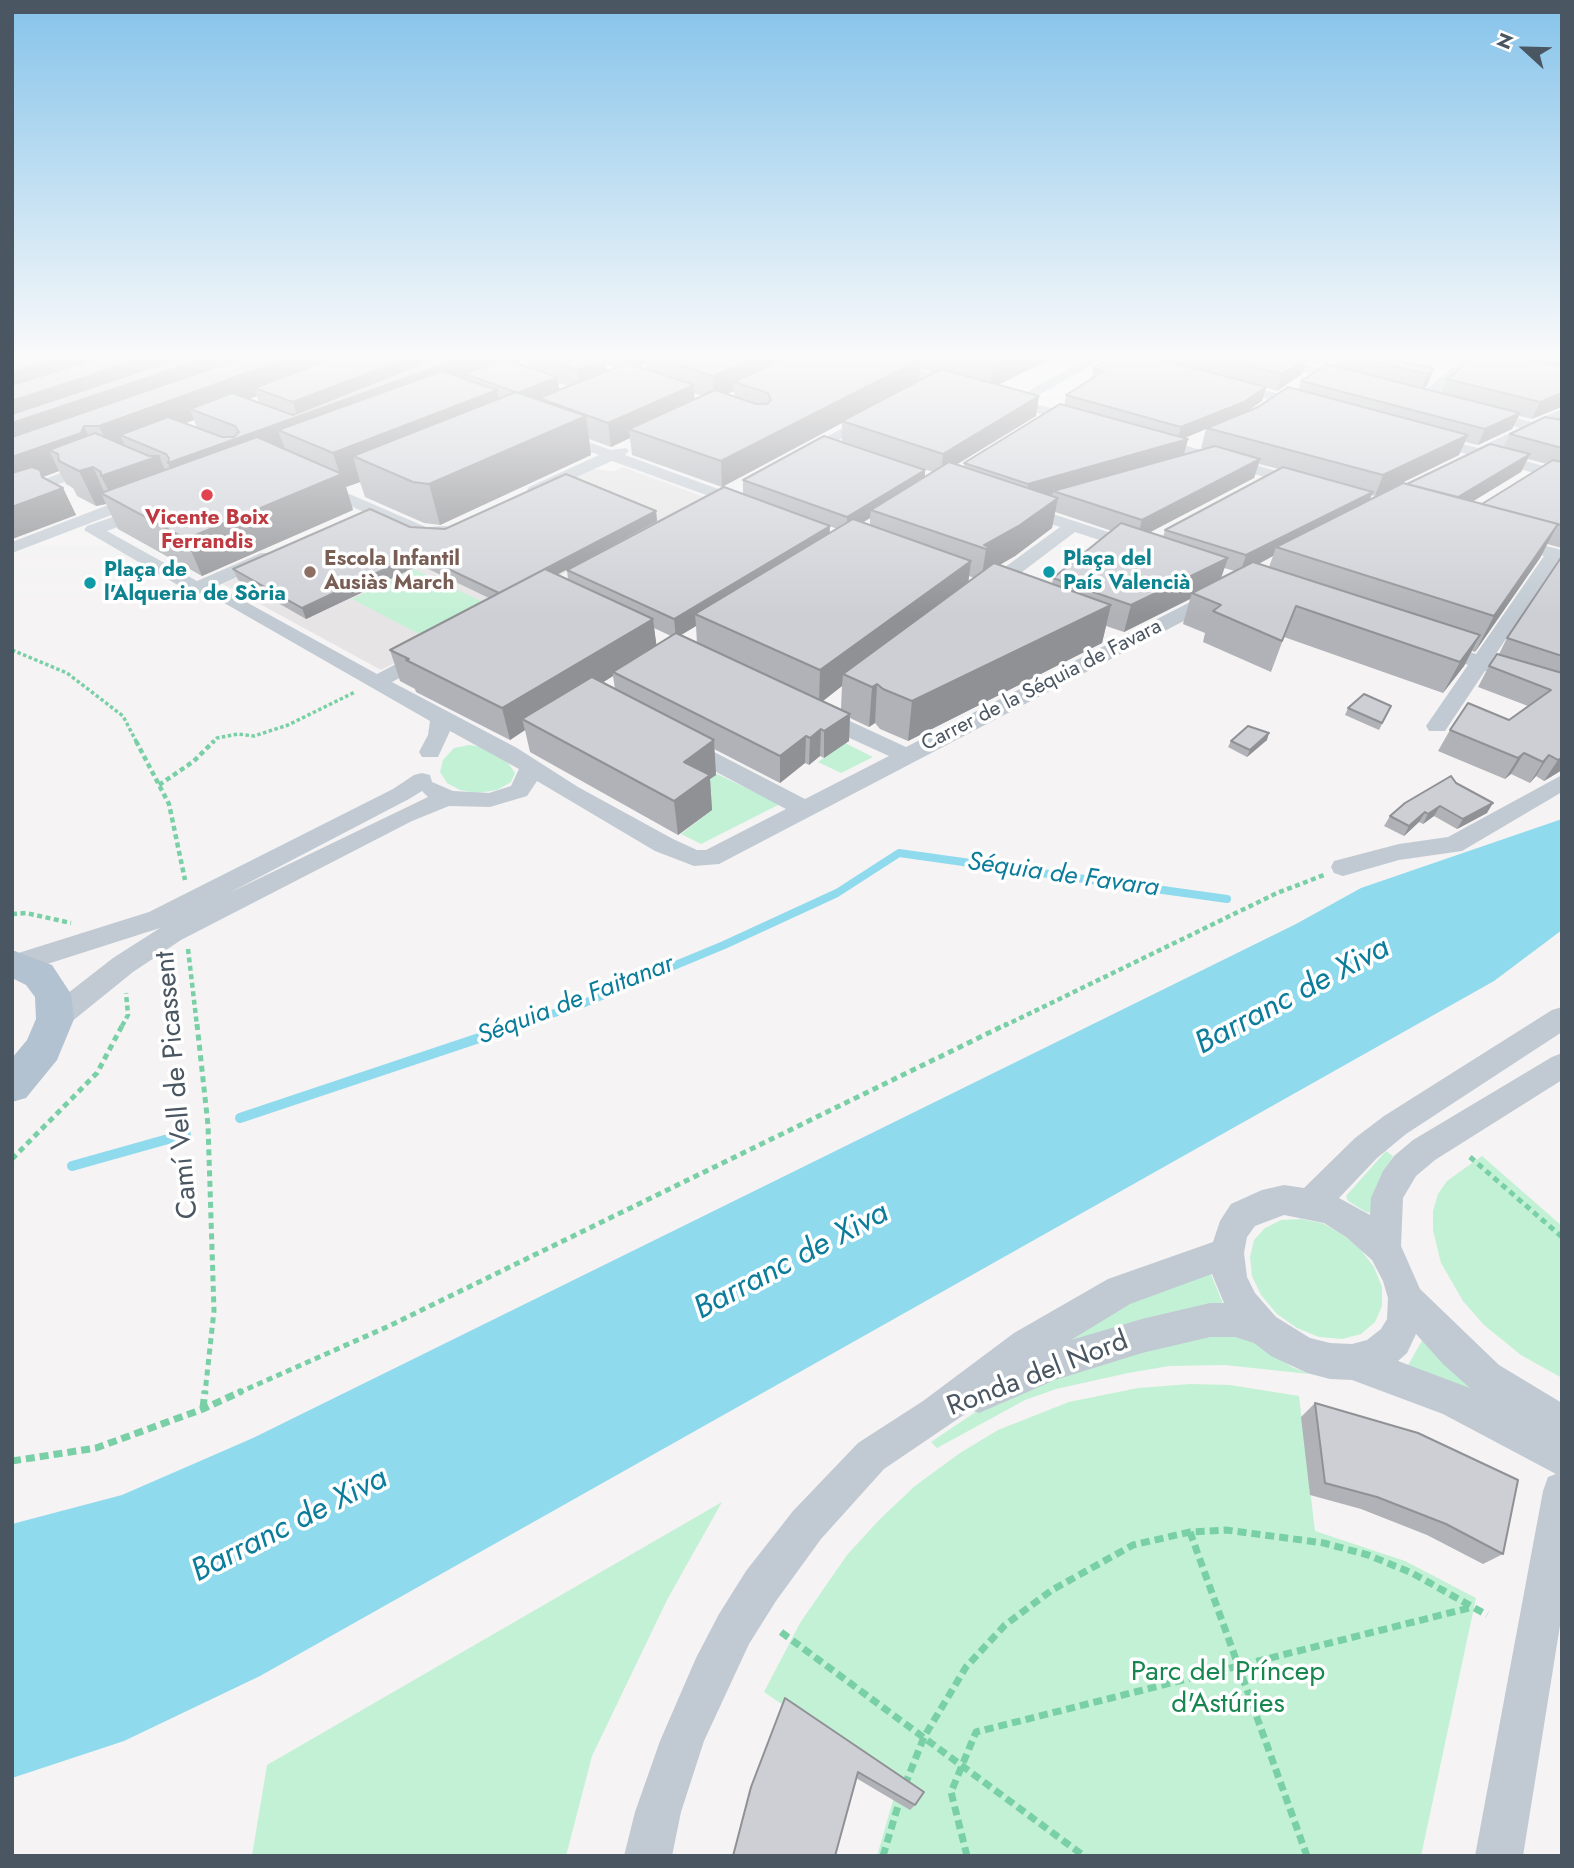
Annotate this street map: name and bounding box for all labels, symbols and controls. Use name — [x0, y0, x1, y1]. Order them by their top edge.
north arrow — [1490, 14, 1560, 84]
text: N — [1490, 29, 1520, 53]
marker: Vicente Boix Ferrandis — [199, 487, 215, 503]
place label: Vicente Boix Ferrandis — [145, 506, 269, 556]
place label: Escola Infantil Ausiàs March — [324, 547, 460, 597]
place label: Plaça del País Valencià — [1063, 547, 1190, 597]
place label: Plaça de l'Alqueria de Sòria — [104, 558, 286, 608]
marker: Escola Infantil Ausiàs March — [302, 564, 318, 580]
marker: Plaça del País Valencià — [1041, 564, 1057, 580]
marker: Plaça de l'Alqueria de Sòria — [82, 575, 98, 591]
street label: Carrer de la Séquia de Favara — [918, 614, 1166, 758]
water label: Séquia de Favara — [965, 847, 1161, 905]
water label: Barranc de Xiva — [1189, 930, 1397, 1064]
water label: Séquia de Faitanar — [473, 949, 679, 1053]
street label: Camí Vell de Picassent — [150, 950, 206, 1220]
water label: Barranc de Xiva — [688, 1195, 896, 1329]
street label: Ronda del Nord — [943, 1325, 1133, 1425]
water label: Barranc de Xiva — [186, 1460, 394, 1592]
park label: Parc del Príncep d'Astúries — [1131, 1656, 1325, 1722]

